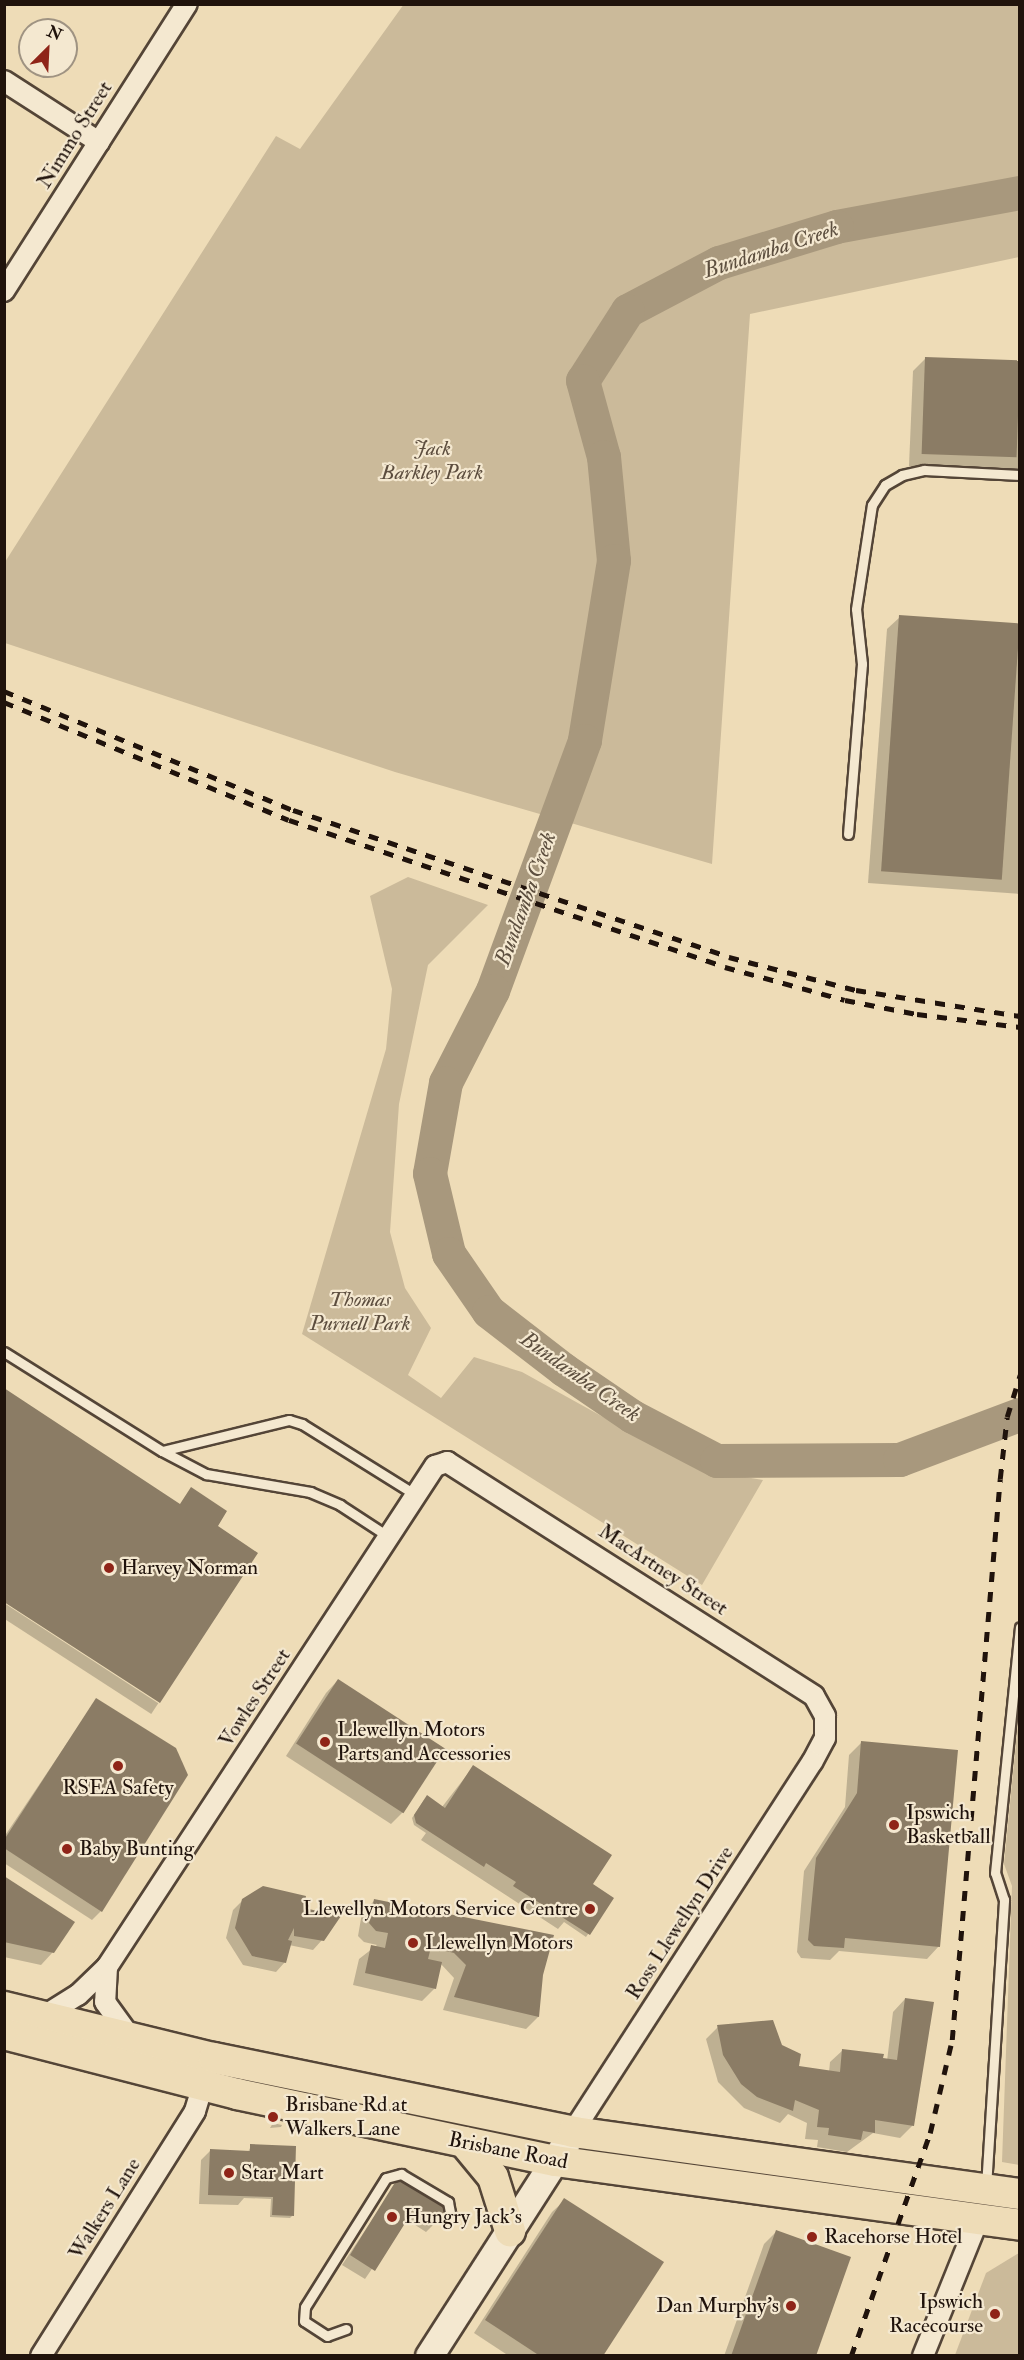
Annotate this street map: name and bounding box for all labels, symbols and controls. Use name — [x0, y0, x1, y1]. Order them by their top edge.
north arrow — [18, 18, 78, 78]
text: N — [44, 21, 65, 45]
street label: Nimmo Street — [32, 77, 118, 193]
water label: Bundamba Creek — [700, 216, 842, 284]
park label: Jack Barkley Park — [381, 436, 483, 486]
water label: Bundamba Creek — [490, 829, 562, 969]
park label: Thomas Purnell Park — [310, 1287, 410, 1337]
water label: Bundamba Creek — [515, 1326, 645, 1428]
street label: MacArtney Street — [594, 1519, 732, 1621]
place label: Harvey Norman — [121, 1555, 258, 1581]
marker: Harvey Norman — [102, 1561, 116, 1575]
street label: Vowles Street — [214, 1644, 296, 1752]
place label: Llewellyn Motors Parts and Accessories — [337, 1717, 511, 1767]
marker: Llewellyn Motors Parts and Accessories — [318, 1735, 332, 1749]
marker: RSEA Safety — [111, 1759, 125, 1773]
place label: RSEA Safety — [62, 1775, 174, 1801]
place label: Ipswich Basketball — [906, 1800, 991, 1850]
marker: Ipswich Basketball — [887, 1818, 901, 1832]
place label: Baby Bunting — [79, 1836, 194, 1862]
marker: Baby Bunting — [60, 1842, 74, 1856]
street label: Ross Llewellyn Drive — [621, 1842, 739, 2004]
place label: Llewellyn Motors Service Centre — [303, 1896, 578, 1922]
marker: Llewellyn Motors Service Centre — [583, 1902, 597, 1916]
place label: Llewellyn Motors — [425, 1930, 573, 1956]
marker: Llewellyn Motors — [406, 1936, 420, 1950]
place label: Brisbane Rd at Walkers Lane — [285, 2092, 407, 2142]
marker: Brisbane Rd at Walkers Lane — [266, 2110, 280, 2124]
street label: Brisbane Road — [446, 2127, 570, 2175]
street label: Walkers Lane — [64, 2154, 146, 2264]
place label: Star Mart — [241, 2160, 324, 2186]
marker: Star Mart — [222, 2166, 236, 2180]
place label: Hungry Jack's — [404, 2204, 522, 2230]
marker: Hungry Jack's — [385, 2210, 399, 2224]
place label: Racehorse Hotel — [824, 2224, 962, 2250]
marker: Racehorse Hotel — [805, 2230, 819, 2244]
place label: Ipswich Racecourse — [889, 2289, 983, 2339]
place label: Dan Murphy's — [656, 2293, 779, 2319]
marker: Dan Murphy's — [784, 2299, 798, 2313]
marker: Ipswich Racecourse — [988, 2307, 1002, 2321]

